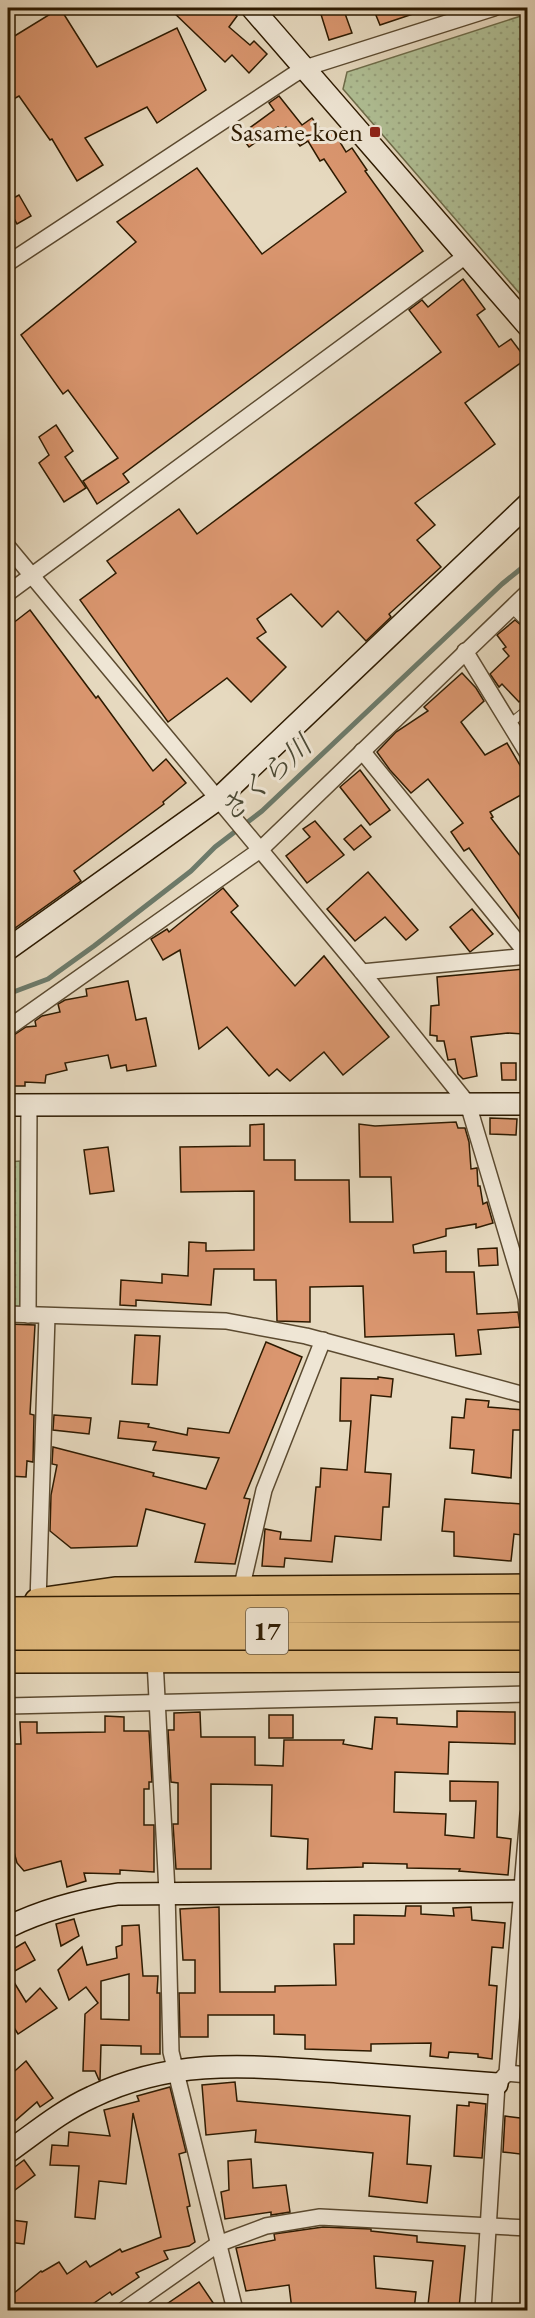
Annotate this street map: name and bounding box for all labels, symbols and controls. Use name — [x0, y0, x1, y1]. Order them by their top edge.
place label: Sasame-koen — [230, 114, 363, 149]
marker: Sasame-koen — [368, 125, 382, 139]
water label: さくら川 — [211, 725, 321, 829]
road number: 17 — [246, 1608, 288, 1654]

